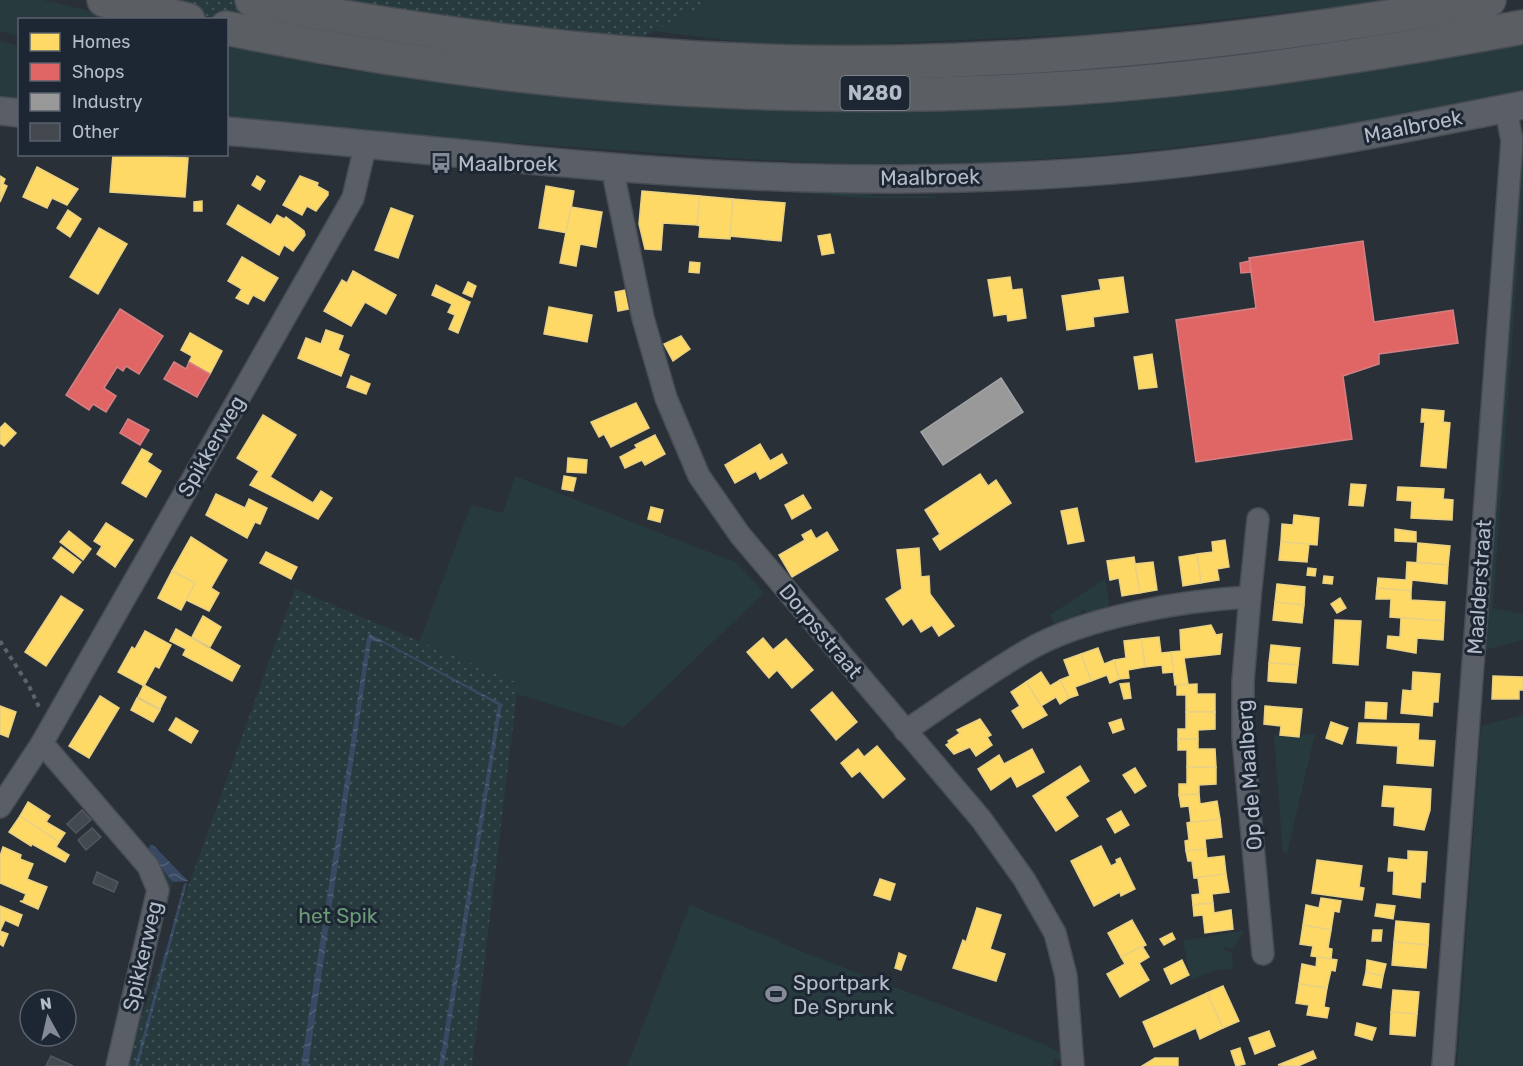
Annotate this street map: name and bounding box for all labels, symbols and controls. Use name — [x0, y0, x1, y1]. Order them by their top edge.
legend — [18, 18, 228, 156]
text: Homes — [72, 31, 130, 53]
text: Shops — [72, 61, 124, 83]
road number: N280 — [840, 76, 910, 110]
text: Industry — [72, 91, 142, 113]
street label: Maalbroek — [1362, 104, 1465, 148]
text: Other — [72, 121, 119, 143]
bus stop icon: Maalbroek — [429, 151, 453, 175]
place label: Maalbroek — [458, 151, 558, 176]
street label: Maalbroek — [880, 164, 980, 190]
street label: Spikkerweg — [172, 391, 250, 501]
street label: Maalderstraat — [1462, 519, 1496, 655]
street label: Dorpsstraat — [774, 579, 868, 683]
street label: Op de Maalberg — [1231, 699, 1267, 851]
street label: Spikkerweg — [117, 898, 167, 1014]
park label: het Spik — [298, 903, 378, 928]
place label: Sportpark De Sprunk — [793, 970, 894, 1019]
sports icon: Sportpark De Sprunk — [764, 982, 788, 1006]
north arrow — [18, 988, 78, 1048]
text: N — [39, 993, 53, 1014]

